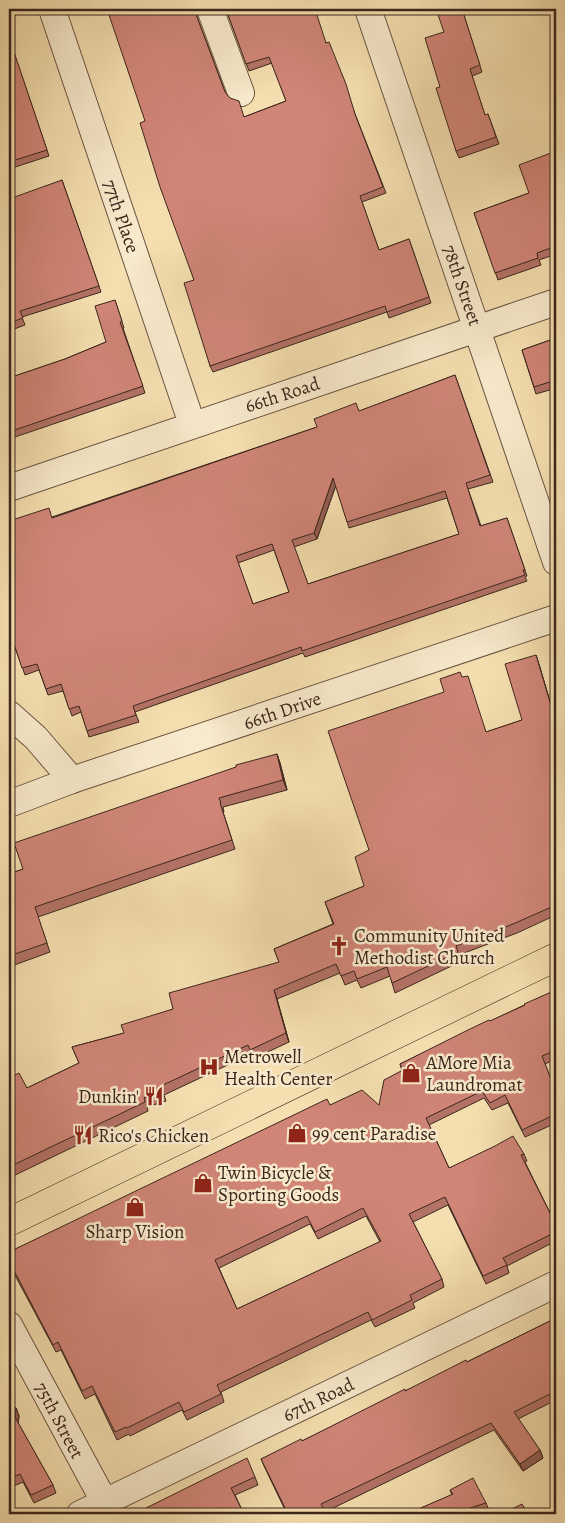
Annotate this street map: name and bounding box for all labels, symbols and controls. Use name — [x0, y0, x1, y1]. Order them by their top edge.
street label: 77th Place — [96, 176, 146, 257]
street label: 78th Street — [436, 241, 488, 329]
street label: 66th Road — [242, 370, 324, 419]
street label: 66th Drive — [240, 686, 325, 736]
place label: Community United Methodist Church — [354, 923, 505, 971]
church icon: Community United Methodist Church — [328, 935, 350, 957]
place label: Metrowell Health Center — [224, 1044, 333, 1092]
place label: AMore Mia Laundromat — [425, 1050, 523, 1098]
hospital icon: Metrowell Health Center — [198, 1056, 220, 1078]
shop icon: AMore Mia Laundromat — [400, 1062, 422, 1084]
place label: Dunkin' — [78, 1084, 139, 1110]
restaurant icon: Dunkin' — [143, 1085, 165, 1107]
place label: 99 cent Paradise — [312, 1121, 436, 1147]
shop icon: 99 cent Paradise — [286, 1122, 308, 1144]
place label: Rico's Chicken — [98, 1123, 209, 1149]
restaurant icon: Rico's Chicken — [72, 1124, 94, 1146]
place label: Twin Bicycle & Sporting Goods — [218, 1160, 339, 1208]
shop icon: Twin Bicycle & Sporting Goods — [192, 1172, 214, 1194]
shop icon: Sharp Vision — [124, 1196, 146, 1218]
place label: Sharp Vision — [85, 1219, 185, 1245]
street label: 67th Road — [278, 1371, 359, 1428]
street label: 75th Street — [28, 1378, 90, 1463]

